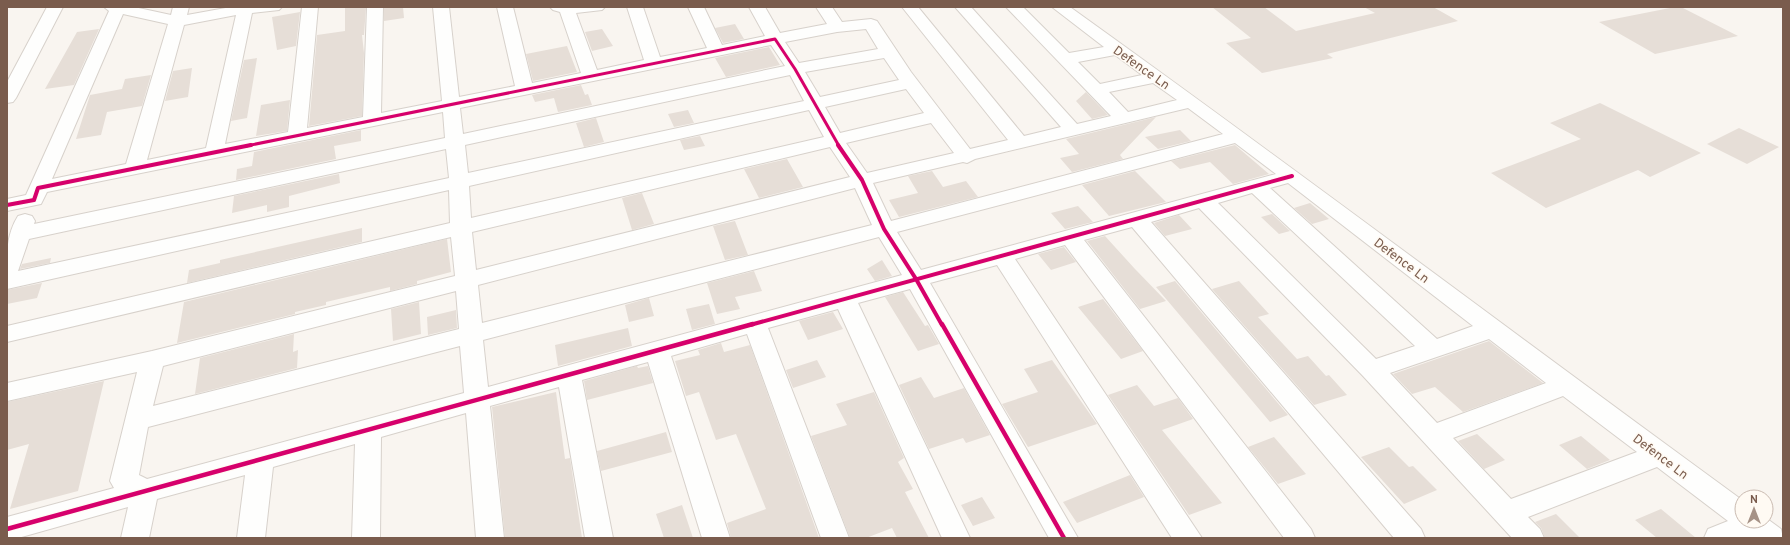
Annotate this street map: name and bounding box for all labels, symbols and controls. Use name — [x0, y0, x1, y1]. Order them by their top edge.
street label: Defence Ln — [1109, 43, 1172, 94]
street label: Defence Ln — [1370, 236, 1432, 288]
street label: Defence Ln — [1629, 432, 1691, 484]
north arrow — [1734, 489, 1774, 529]
text: N — [1750, 493, 1758, 507]

